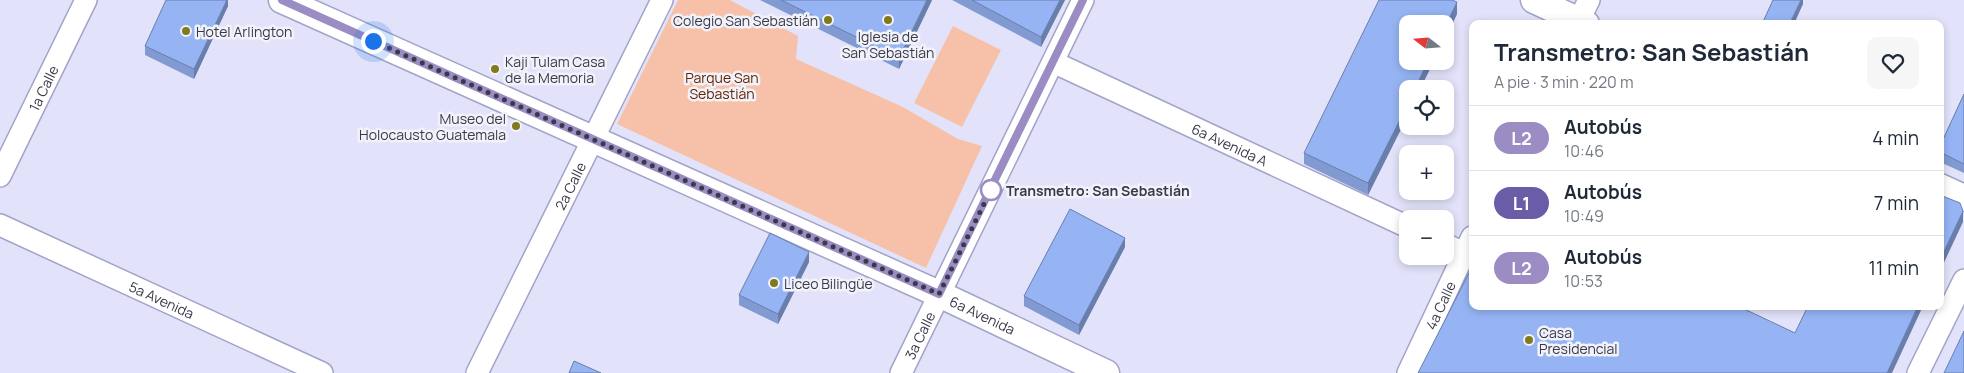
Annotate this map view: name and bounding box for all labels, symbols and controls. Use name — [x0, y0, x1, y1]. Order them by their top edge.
place label: Colegio San Sebastián — [673, 11, 818, 30]
marker: Colegio San Sebastián — [822, 14, 834, 26]
marker: Iglesia de San Sebastián — [882, 14, 894, 26]
north arrow — [1399, 15, 1454, 70]
map controls — [1399, 15, 1454, 265]
place label: Hotel Arlington — [196, 22, 292, 41]
marker: Hotel Arlington — [180, 25, 192, 37]
place label: Iglesia de San Sebastián — [842, 27, 934, 62]
your location — [361, 29, 386, 54]
text: Transmetro: San Sebastián — [1494, 35, 1809, 68]
button: heart — [1867, 37, 1919, 89]
place label: Kaji Tulam Casa de la Memoria — [505, 52, 605, 87]
street label: 1a Calle — [24, 62, 62, 114]
marker: Kaji Tulam Casa de la Memoria — [489, 63, 501, 75]
park label: Parque San Sebastián — [685, 68, 759, 103]
text: A pie · 3 min · 220 m — [1494, 71, 1634, 93]
button: locate — [1399, 80, 1454, 135]
place label: Museo del Holocausto Guatemala — [359, 109, 506, 144]
text: Autobús — [1564, 114, 1642, 140]
street label: 6a Avenida A — [1189, 118, 1271, 170]
marker: Museo del Holocausto Guatemala — [510, 120, 522, 132]
text: 4 min — [1872, 125, 1919, 151]
text: L2 — [1511, 126, 1532, 150]
text: 10:46 — [1564, 140, 1604, 162]
button: + — [1399, 145, 1454, 200]
street label: 2a Calle — [550, 159, 590, 213]
marker: Transmetro: San Sebastián — [980, 179, 1002, 201]
text: Autobús — [1564, 179, 1642, 205]
place label: Transmetro: San Sebastián — [1006, 181, 1190, 200]
text: 7 min — [1874, 190, 1919, 216]
text: L1 — [1513, 191, 1530, 215]
text: 10:49 — [1564, 205, 1604, 227]
button: − — [1399, 210, 1454, 265]
text: Autobús — [1564, 244, 1642, 270]
text: 11 min — [1869, 255, 1919, 281]
text: L2 — [1511, 256, 1532, 280]
text: 10:53 — [1564, 270, 1603, 292]
place label: Liceo Bilingüe — [784, 274, 873, 293]
street label: 5a Avenida — [126, 276, 197, 322]
marker: Liceo Bilingüe — [768, 277, 780, 289]
street label: 4a Calle — [1420, 278, 1459, 332]
street label: 6a Avenida — [947, 291, 1018, 338]
street label: 3a Calle — [900, 308, 939, 362]
place label: Casa Presidencial — [1539, 323, 1618, 358]
marker: Casa Presidencial — [1523, 334, 1535, 346]

